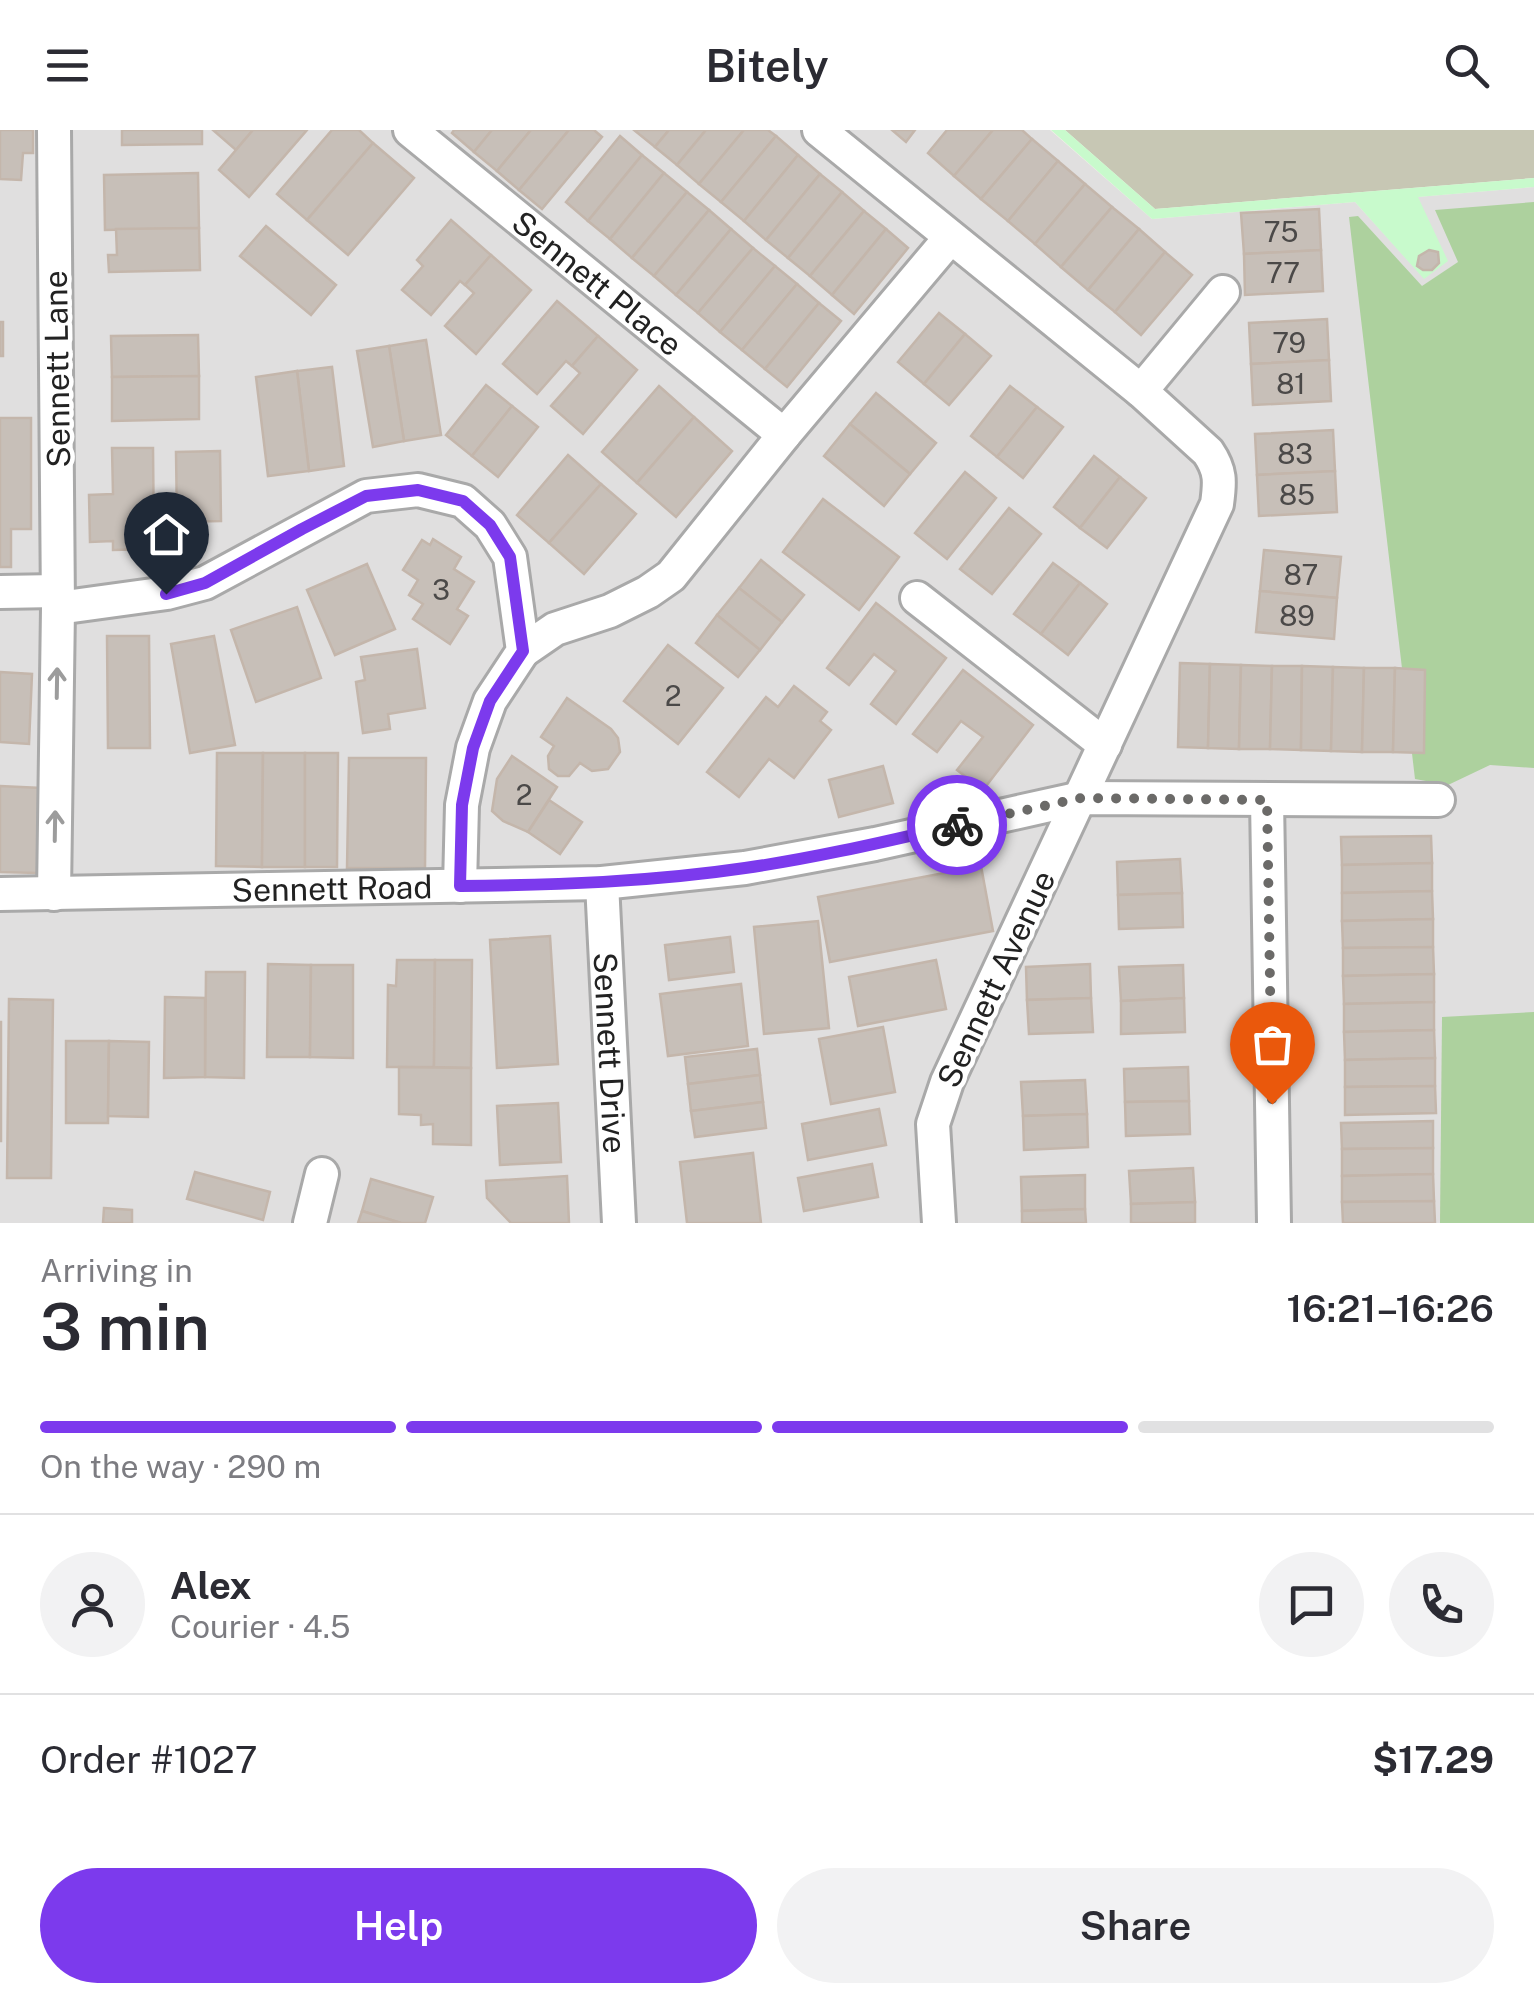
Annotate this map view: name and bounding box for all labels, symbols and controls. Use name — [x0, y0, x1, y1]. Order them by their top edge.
icon: menu — [40, 38, 95, 93]
icon: search — [1439, 38, 1494, 93]
text: Bitely — [705, 39, 829, 92]
street label: Sennett Place — [505, 203, 690, 363]
house number: 75 — [1264, 215, 1298, 248]
house number: 77 — [1266, 256, 1300, 289]
street label: Sennett Lane — [37, 270, 77, 468]
house number: 79 — [1272, 326, 1306, 359]
house number: 81 — [1276, 367, 1306, 400]
house number: 83 — [1277, 437, 1313, 470]
house number: 85 — [1279, 478, 1315, 511]
pin — [124, 492, 209, 595]
icon: home — [139, 507, 194, 562]
house number: 87 — [1284, 558, 1318, 591]
house number: 3 — [432, 573, 450, 606]
house number: 89 — [1279, 599, 1315, 632]
one-way arrow — [48, 667, 66, 700]
house number: 2 — [665, 679, 681, 712]
courier — [907, 775, 1007, 875]
house number: 2 — [516, 778, 532, 811]
icon: bike — [930, 798, 985, 853]
one-way arrow — [45, 811, 64, 843]
street label: Sennett Avenue — [930, 865, 1062, 1093]
street label: Sennett Road — [231, 868, 433, 908]
street label: Sennett Drive — [587, 951, 634, 1154]
pin — [1230, 1002, 1315, 1105]
icon: bag — [1245, 1017, 1300, 1072]
text: Arriving in — [40, 1252, 193, 1289]
text: 16:21–16:26 — [1286, 1286, 1494, 1331]
text: 3 min — [40, 1288, 210, 1365]
text: On the way · 290 m — [40, 1448, 321, 1485]
button: person — [40, 1552, 145, 1657]
button: chat — [1259, 1552, 1364, 1657]
button: phone — [1389, 1552, 1494, 1657]
text: Alex — [170, 1563, 252, 1608]
text: Courier · 4.5 — [170, 1608, 350, 1645]
text: Order #1027 — [40, 1737, 258, 1782]
text: $17.29 — [1372, 1737, 1494, 1782]
button: Help — [40, 1868, 757, 1983]
button: Share — [777, 1868, 1494, 1983]

